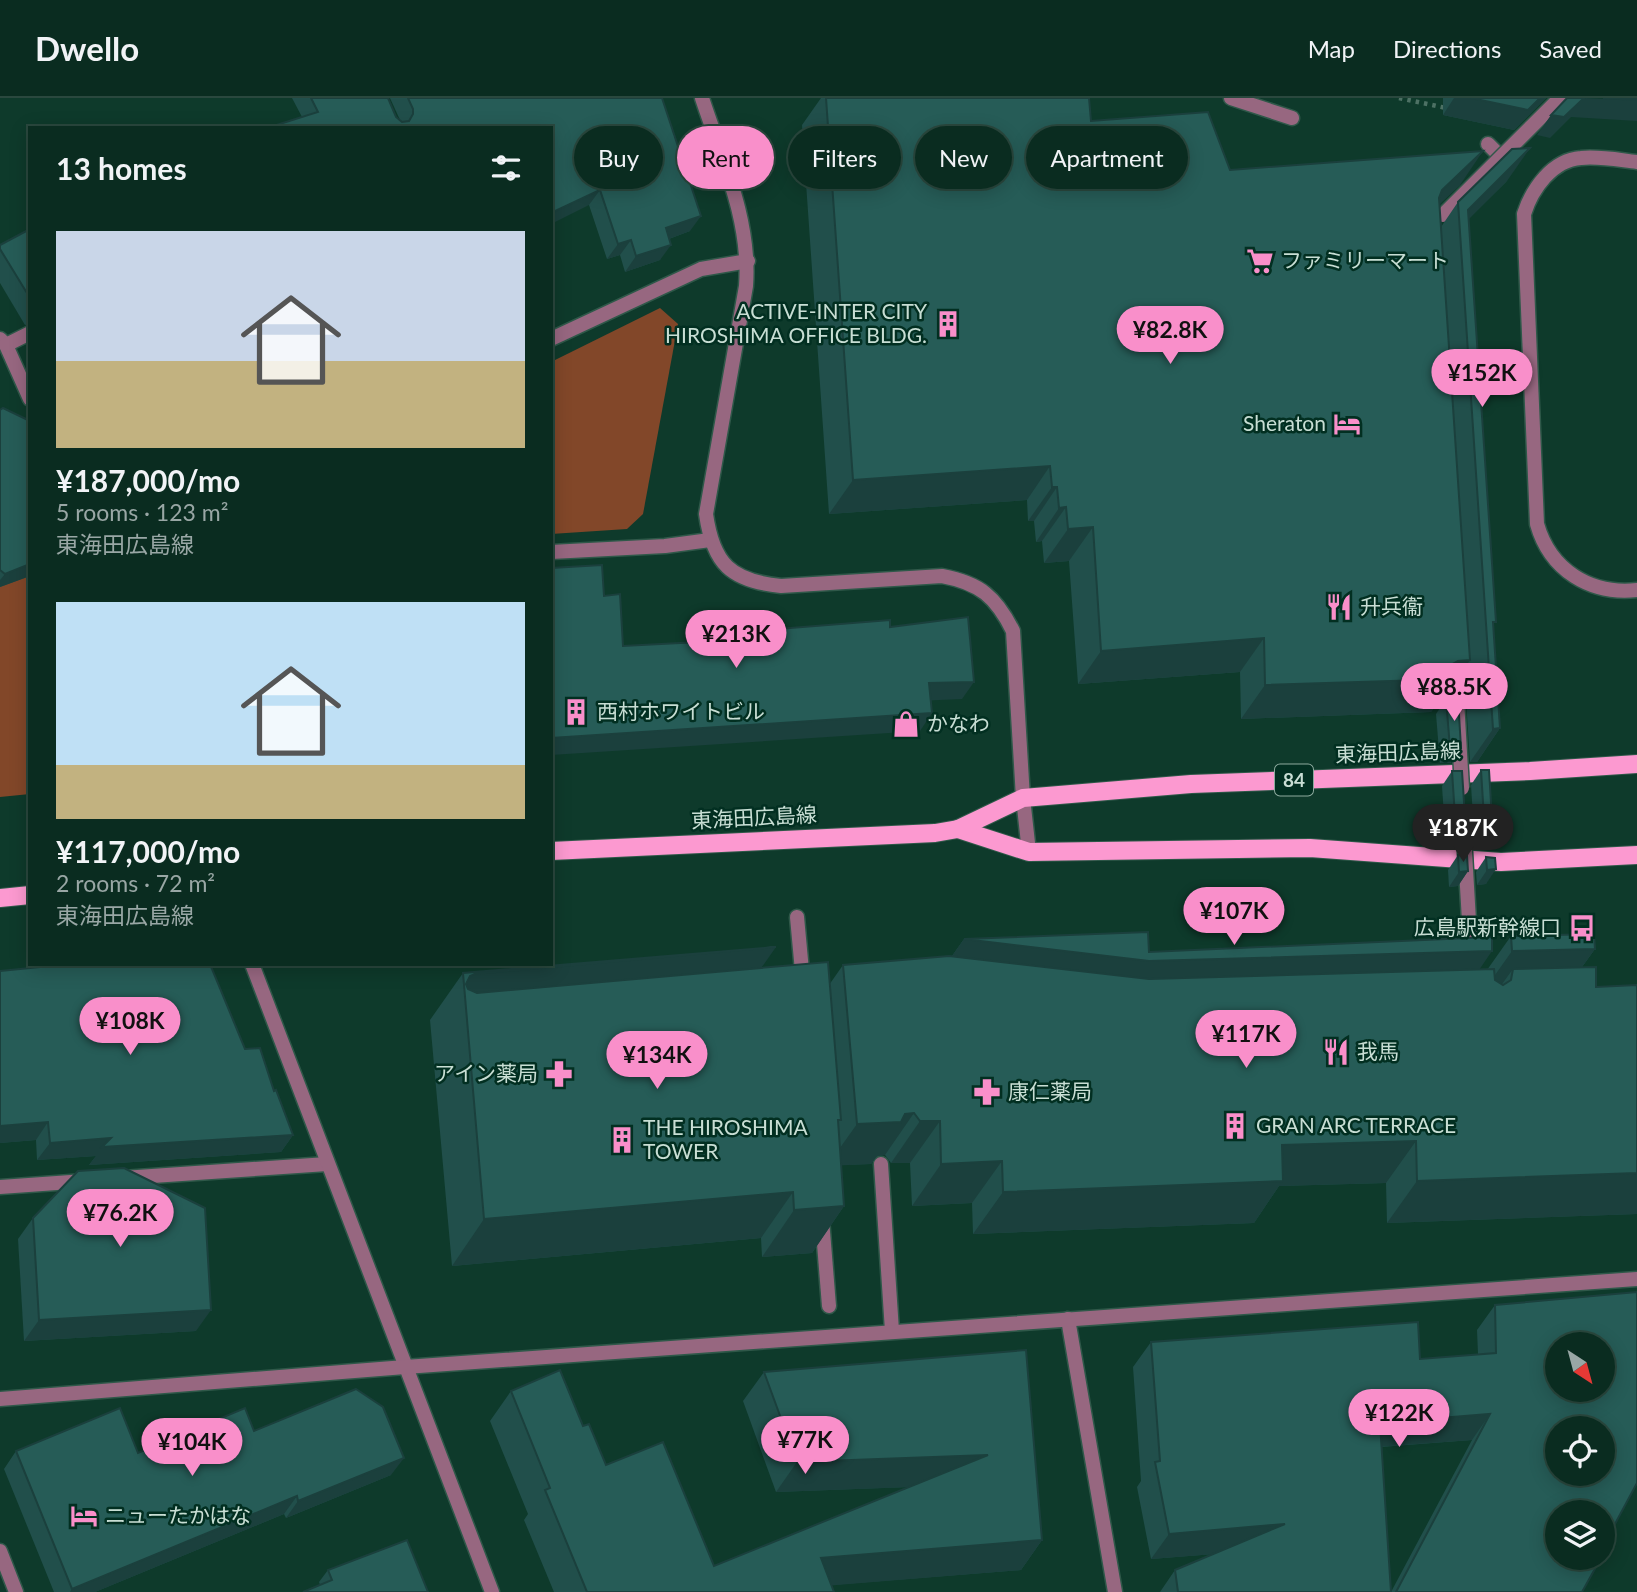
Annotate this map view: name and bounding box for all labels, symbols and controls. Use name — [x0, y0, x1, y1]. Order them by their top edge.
text: Dwello — [35, 28, 139, 68]
text: Map — [1308, 34, 1355, 63]
text: Directions — [1393, 34, 1501, 63]
text: Saved — [1539, 34, 1602, 63]
chip: Buy — [574, 126, 663, 189]
chip: Rent — [677, 126, 774, 189]
chip: Filters — [788, 126, 901, 189]
chip: New — [915, 126, 1012, 189]
chip: Apartment — [1026, 126, 1188, 189]
icon: filters — [487, 149, 525, 187]
text: 13 homes — [56, 150, 187, 186]
supermarket icon: ファミリーマート — [1245, 246, 1275, 276]
place label: ファミリーマート — [1281, 247, 1449, 272]
icon: home — [228, 277, 354, 403]
place label: ACTIVE-INTER CITY HIROSHIMA OFFICE BLDG. — [665, 298, 928, 347]
pin: ¥82.8K — [1113, 306, 1227, 366]
building icon: ACTIVE-INTER CITY HIROSHIMA OFFICE BLDG. — [933, 309, 963, 339]
text: ¥82.8K — [1133, 315, 1207, 343]
pin: ¥152K — [1433, 350, 1531, 409]
text: ¥152K — [1447, 358, 1517, 386]
hotel icon: Sheraton — [1332, 409, 1362, 439]
place label: Sheraton — [1243, 410, 1326, 435]
text: ¥187,000/mo — [56, 462, 240, 498]
text: 5 rooms · 123 m² — [56, 498, 228, 526]
text: 東海田広島線 — [56, 530, 194, 558]
restaurant icon: 升兵衞 — [1324, 592, 1354, 622]
place label: 升兵衞 — [1360, 593, 1423, 618]
pin: ¥213K — [687, 610, 785, 670]
text: ¥213K — [701, 619, 771, 647]
icon: home — [228, 648, 354, 774]
pin: ¥88.5K — [1397, 664, 1511, 723]
text: ¥88.5K — [1417, 672, 1491, 700]
building icon: 西村ホワイトビル — [561, 697, 591, 727]
place label: 西村ホワイトビル — [597, 698, 765, 723]
shop icon: かなわ — [891, 709, 921, 739]
place label: かなわ — [927, 710, 990, 735]
street label: 東海田広島線 — [1335, 737, 1461, 766]
road number: 84 — [1275, 764, 1313, 796]
street label: 東海田広島線 — [690, 801, 817, 832]
pin: ¥187K — [1414, 804, 1512, 864]
text: ¥187K — [1428, 813, 1498, 841]
text: ¥117,000/mo — [56, 833, 240, 869]
text: 2 rooms · 72 m² — [56, 869, 215, 897]
pin: ¥107K — [1185, 888, 1283, 947]
text: ¥107K — [1199, 896, 1269, 924]
text: 東海田広島線 — [56, 901, 194, 929]
bus stop icon: 広島駅新幹線口 — [1567, 913, 1597, 943]
place label: 広島駅新幹線口 — [1414, 914, 1561, 939]
pin: ¥108K — [81, 998, 179, 1057]
text: ¥108K — [95, 1006, 165, 1034]
pin: ¥117K — [1197, 1010, 1295, 1070]
text: ¥117K — [1211, 1019, 1281, 1047]
pin: ¥134K — [608, 1032, 706, 1091]
restaurant icon: 我馬 — [1321, 1037, 1351, 1067]
place label: 我馬 — [1357, 1038, 1399, 1063]
text: ¥134K — [622, 1040, 692, 1068]
pharmacy icon: アイン薬局 — [544, 1059, 574, 1089]
place label: アイン薬局 — [434, 1060, 538, 1085]
pharmacy icon: 康仁薬局 — [972, 1077, 1002, 1107]
place label: 康仁薬局 — [1008, 1078, 1092, 1103]
building icon: GRAN ARC TERRACE — [1220, 1111, 1250, 1141]
place label: GRAN ARC TERRACE — [1256, 1112, 1456, 1137]
place label: THE HIROSHIMA TOWER — [643, 1114, 808, 1163]
building icon: THE HIROSHIMA TOWER — [607, 1125, 637, 1155]
pin: ¥76.2K — [63, 1190, 177, 1249]
text: ¥76.2K — [83, 1198, 157, 1226]
north arrow — [1545, 1332, 1615, 1402]
map controls — [1545, 1332, 1615, 1570]
pin: ¥122K — [1350, 1390, 1448, 1449]
text: ¥122K — [1364, 1398, 1434, 1426]
pin: ¥77K — [764, 1416, 846, 1476]
button: locate — [1545, 1416, 1615, 1486]
pin: ¥104K — [143, 1418, 241, 1478]
text: ¥77K — [777, 1425, 833, 1453]
text: ¥104K — [157, 1427, 227, 1455]
button: layers — [1545, 1500, 1615, 1570]
hotel icon: ニューたかはな — [69, 1501, 99, 1531]
place label: ニューたかはな — [105, 1502, 251, 1527]

